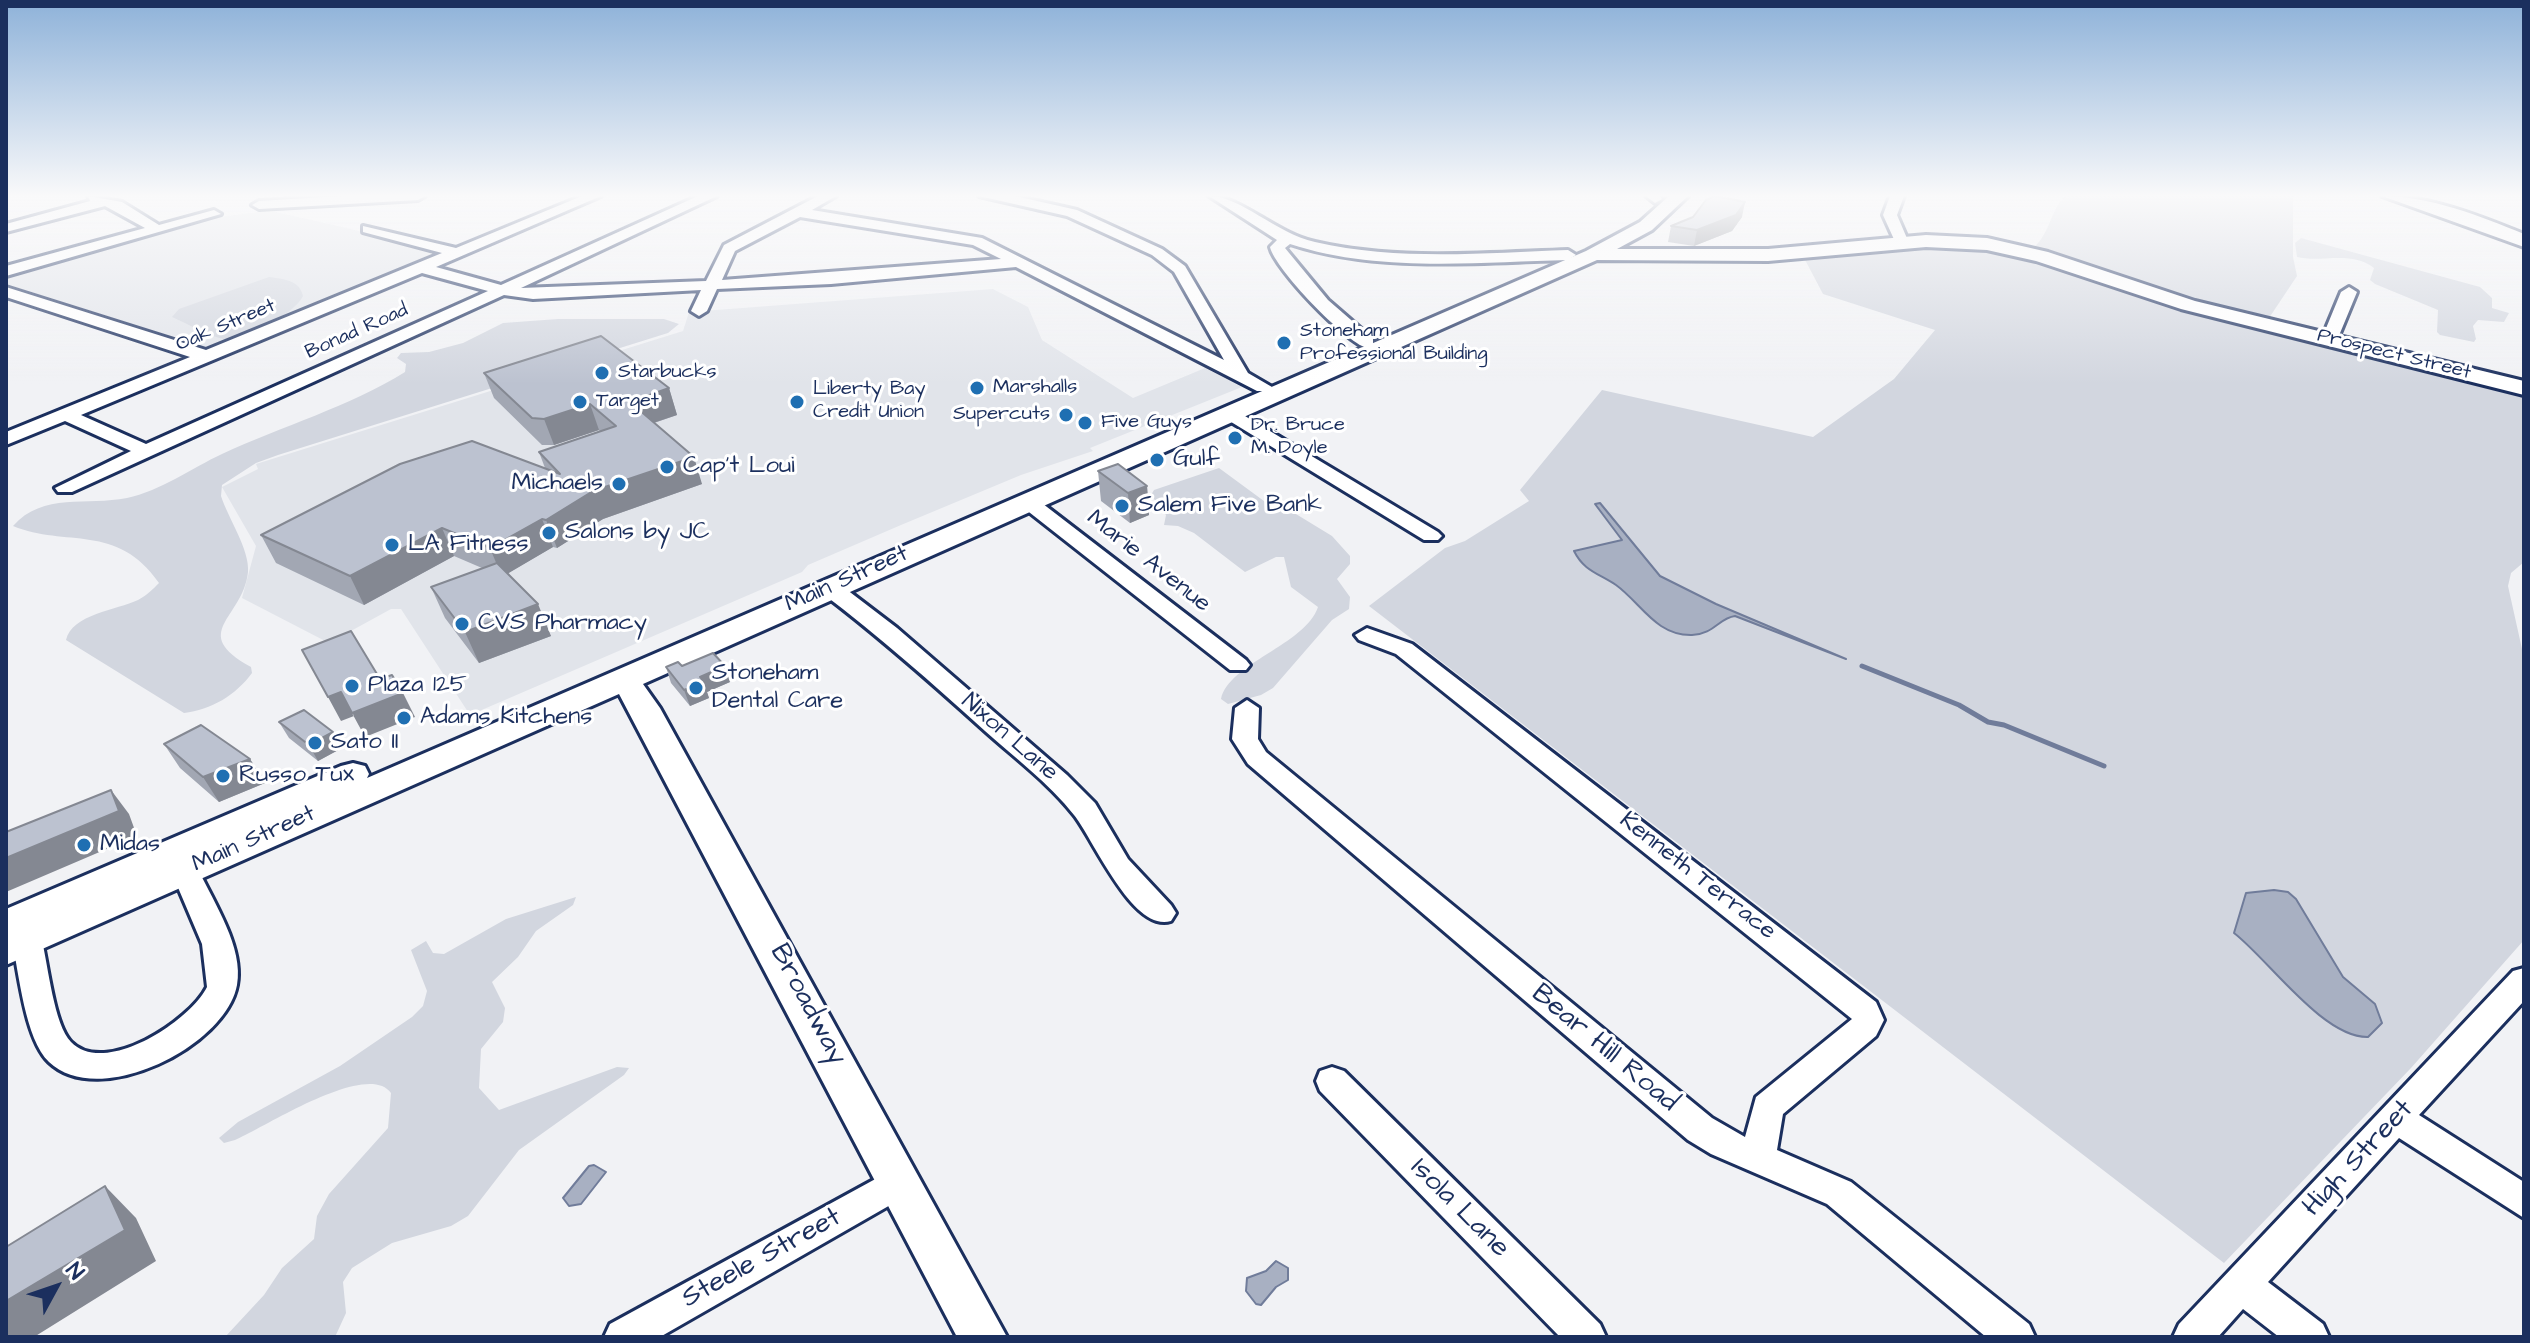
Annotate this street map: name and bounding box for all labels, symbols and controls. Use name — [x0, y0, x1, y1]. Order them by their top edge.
street label: Oak Street — [173, 294, 279, 358]
street label: Bonad Road — [302, 299, 412, 365]
place label: Stoneham Professional Building — [1300, 320, 1488, 367]
street label: Prospect Street — [2315, 324, 2473, 386]
marker: Stoneham Professional Building — [1275, 334, 1293, 352]
place label: Starbucks — [618, 361, 717, 385]
marker: Starbucks — [593, 364, 611, 382]
place label: Marshalls — [993, 376, 1077, 400]
place label: Liberty Bay Credit Union — [813, 378, 925, 425]
marker: Marshalls — [968, 379, 986, 397]
place label: Target — [596, 390, 659, 414]
marker: Target — [571, 393, 589, 411]
marker: Liberty Bay Credit Union — [788, 393, 806, 411]
place label: Supercuts — [953, 403, 1050, 427]
marker: Supercuts — [1057, 406, 1075, 424]
place label: Five Guys — [1101, 411, 1192, 435]
marker: Five Guys — [1076, 414, 1094, 432]
place label: Dr. Bruce M. Doyle — [1251, 414, 1345, 461]
marker: Dr. Bruce M. Doyle — [1226, 429, 1244, 447]
place label: Gulf — [1173, 446, 1220, 474]
marker: Gulf — [1148, 451, 1166, 469]
place label: Cap't Loui — [683, 453, 795, 481]
marker: Cap't Loui — [658, 458, 676, 476]
place label: Michaels — [511, 470, 603, 498]
marker: Michaels — [610, 475, 628, 493]
place label: Salem Five Bank — [1138, 492, 1322, 520]
marker: Salem Five Bank — [1113, 497, 1131, 515]
street label: Marie Avenue — [1080, 505, 1216, 619]
place label: Salons by JC — [565, 519, 710, 547]
marker: Salons by JC — [540, 524, 558, 542]
place label: LA Fitness — [408, 531, 529, 559]
marker: LA Fitness — [383, 536, 401, 554]
street label: Main Street — [781, 540, 913, 620]
place label: CVS Pharmacy — [478, 610, 647, 638]
marker: CVS Pharmacy — [453, 615, 471, 633]
place label: Stoneham Dental Care — [712, 660, 843, 716]
place label: Plaza 125 — [368, 672, 467, 700]
marker: Plaza 125 — [343, 677, 361, 695]
marker: Stoneham Dental Care — [687, 679, 705, 697]
street label: Nixon Lane — [955, 688, 1063, 788]
place label: Adams Kitchens — [420, 704, 592, 732]
marker: Adams Kitchens — [395, 709, 413, 727]
place label: Sato II — [331, 729, 399, 757]
marker: Sato II — [306, 734, 324, 752]
place label: Russo Tux — [239, 762, 354, 790]
marker: Russo Tux — [214, 767, 232, 785]
street label: Main Street — [188, 800, 320, 880]
street label: Kenneth Terrace — [1613, 807, 1781, 947]
place label: Midas — [100, 831, 160, 859]
marker: Midas — [75, 836, 93, 854]
street label: Broadway — [761, 939, 853, 1071]
street label: Bear Hill Road — [1524, 978, 1684, 1120]
street label: High Street — [2297, 1094, 2421, 1224]
street label: Isola Lane — [1402, 1152, 1516, 1266]
street label: Steele Street — [677, 1201, 847, 1317]
north arrow — [16, 1247, 96, 1327]
text: N — [58, 1256, 91, 1286]

